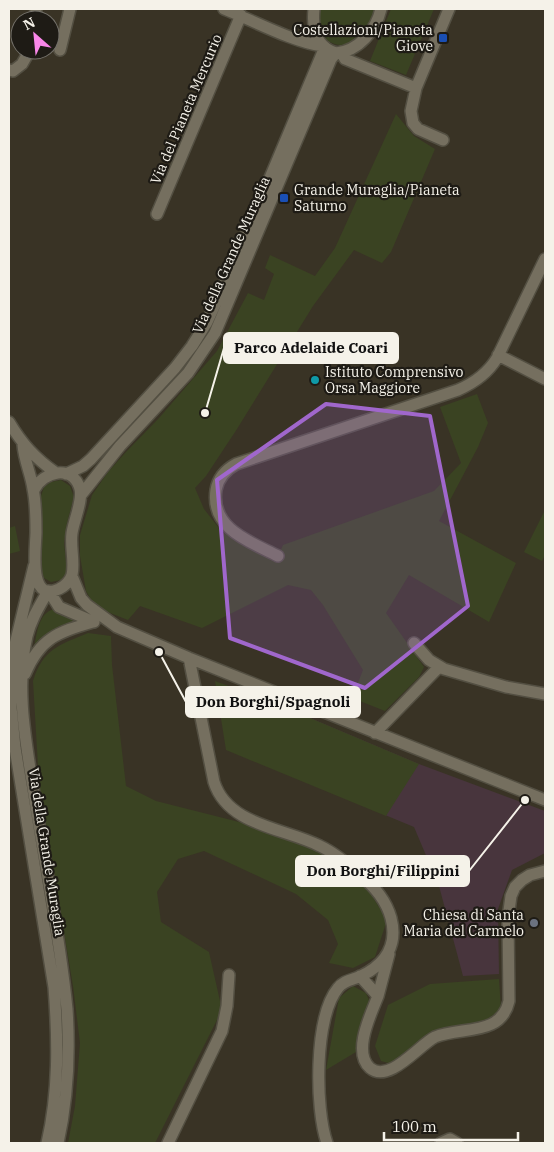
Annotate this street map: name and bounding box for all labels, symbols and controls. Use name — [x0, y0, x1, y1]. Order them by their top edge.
north arrow — [10, 10, 60, 60]
text: N — [20, 13, 38, 34]
place label: Costellazioni/Pianeta Giove — [293, 21, 433, 55]
street label: Via del Pianeta Mercurio — [146, 31, 226, 187]
marker: Costellazioni/Pianeta Giove — [437, 32, 449, 44]
street label: Via della Grande Muraglia — [188, 173, 274, 336]
place label: Grande Muraglia/Pianeta Saturno — [294, 181, 460, 215]
marker: Grande Muraglia/Pianeta Saturno — [278, 192, 290, 204]
callout: Parco Adelaide Coari — [224, 333, 398, 363]
text: Parco Adelaide Coari — [234, 338, 388, 357]
place label: Istituto Comprensivo Orsa Maggiore — [325, 363, 464, 397]
marker: Istituto Comprensivo Orsa Maggiore — [309, 374, 321, 386]
callout: Don Borghi/Spagnoli — [186, 687, 360, 717]
text: Don Borghi/Spagnoli — [196, 692, 350, 711]
street label: Via della Grande Muraglia — [25, 766, 69, 938]
callout: Don Borghi/Filippini — [296, 856, 469, 886]
text: Don Borghi/Filippini — [306, 861, 460, 880]
place label: Chiesa di Santa Maria del Carmelo — [403, 906, 524, 940]
marker: Chiesa di Santa Maria del Carmelo — [528, 917, 540, 929]
scale bar — [384, 1110, 518, 1142]
text: 100 m — [392, 1117, 437, 1136]

